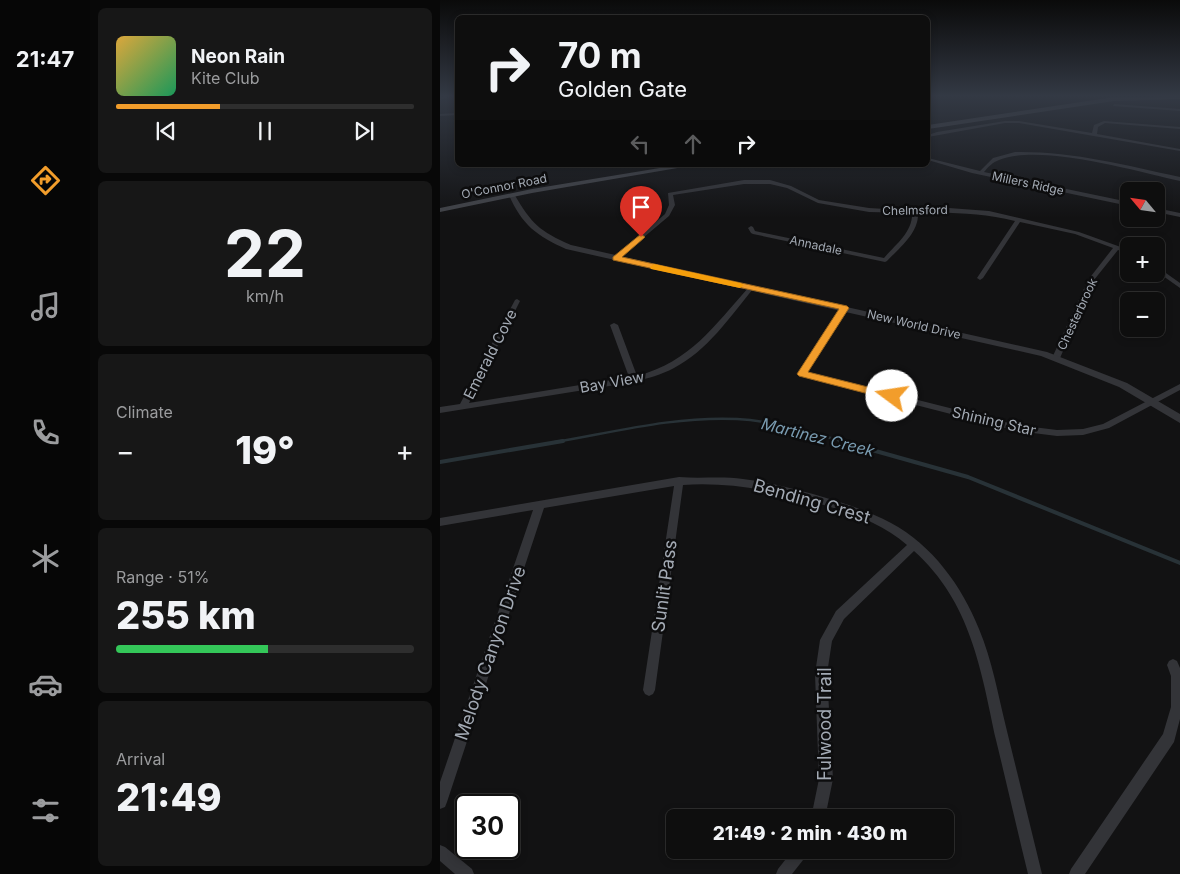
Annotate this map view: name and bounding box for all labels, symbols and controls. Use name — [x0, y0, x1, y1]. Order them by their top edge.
text: 70 m — [558, 34, 642, 76]
icon: right — [475, 35, 540, 100]
text: Neon Rain — [191, 45, 285, 68]
text: 21:47 — [16, 46, 74, 72]
text: Kite Club — [191, 68, 260, 88]
text: Golden Gate — [558, 76, 687, 102]
icon: previous — [152, 117, 180, 145]
icon: pause — [251, 117, 279, 145]
icon: next — [350, 117, 378, 145]
icon: left — [626, 130, 654, 158]
icon: ahead — [679, 130, 707, 158]
icon: right — [732, 130, 760, 158]
icon: directions — [28, 163, 63, 198]
street label: Millers Ridge — [991, 168, 1065, 198]
street label: O'Connor Road — [460, 170, 548, 202]
north arrow — [1120, 182, 1165, 228]
map controls — [1120, 182, 1165, 337]
pin — [620, 186, 662, 237]
icon: arrive — [627, 193, 655, 221]
street label: Chelmsford — [882, 202, 948, 218]
text: 22 — [224, 214, 306, 293]
street label: Annadale — [788, 232, 844, 258]
button: + — [1120, 237, 1165, 282]
street label: Chesterbrook — [1054, 275, 1100, 352]
text: km/h — [246, 286, 284, 306]
icon: music — [28, 289, 63, 324]
button: − — [1120, 292, 1165, 337]
street label: Emerald Cove — [459, 306, 521, 402]
street label: New World Drive — [866, 306, 962, 342]
street label: Bay View — [578, 367, 646, 397]
position arrow — [865, 369, 917, 421]
text: Climate — [116, 402, 173, 422]
street label: Shining Star — [950, 402, 1038, 440]
water label: Martinez Creek — [759, 413, 877, 461]
icon: phone — [28, 415, 63, 450]
text: 19° — [235, 427, 295, 473]
text: − — [116, 434, 135, 468]
text: + — [395, 434, 414, 468]
street label: Bending Crest — [751, 474, 873, 528]
street label: Sunlit Pass — [647, 538, 681, 634]
icon: climate — [28, 541, 63, 576]
street label: Melody Canyon Drive — [450, 563, 530, 743]
text: Range · 51% — [116, 567, 209, 587]
text: 255 km — [116, 592, 256, 638]
icon: car — [28, 667, 63, 702]
street label: Fulwood Trail — [814, 667, 835, 781]
text: Arrival — [116, 749, 165, 769]
text: 21:49 — [116, 774, 222, 820]
icon: filters — [28, 793, 63, 828]
speed limit sign: 30 — [455, 794, 520, 859]
text: 21:49 · 2 min · 430 m — [713, 822, 907, 845]

